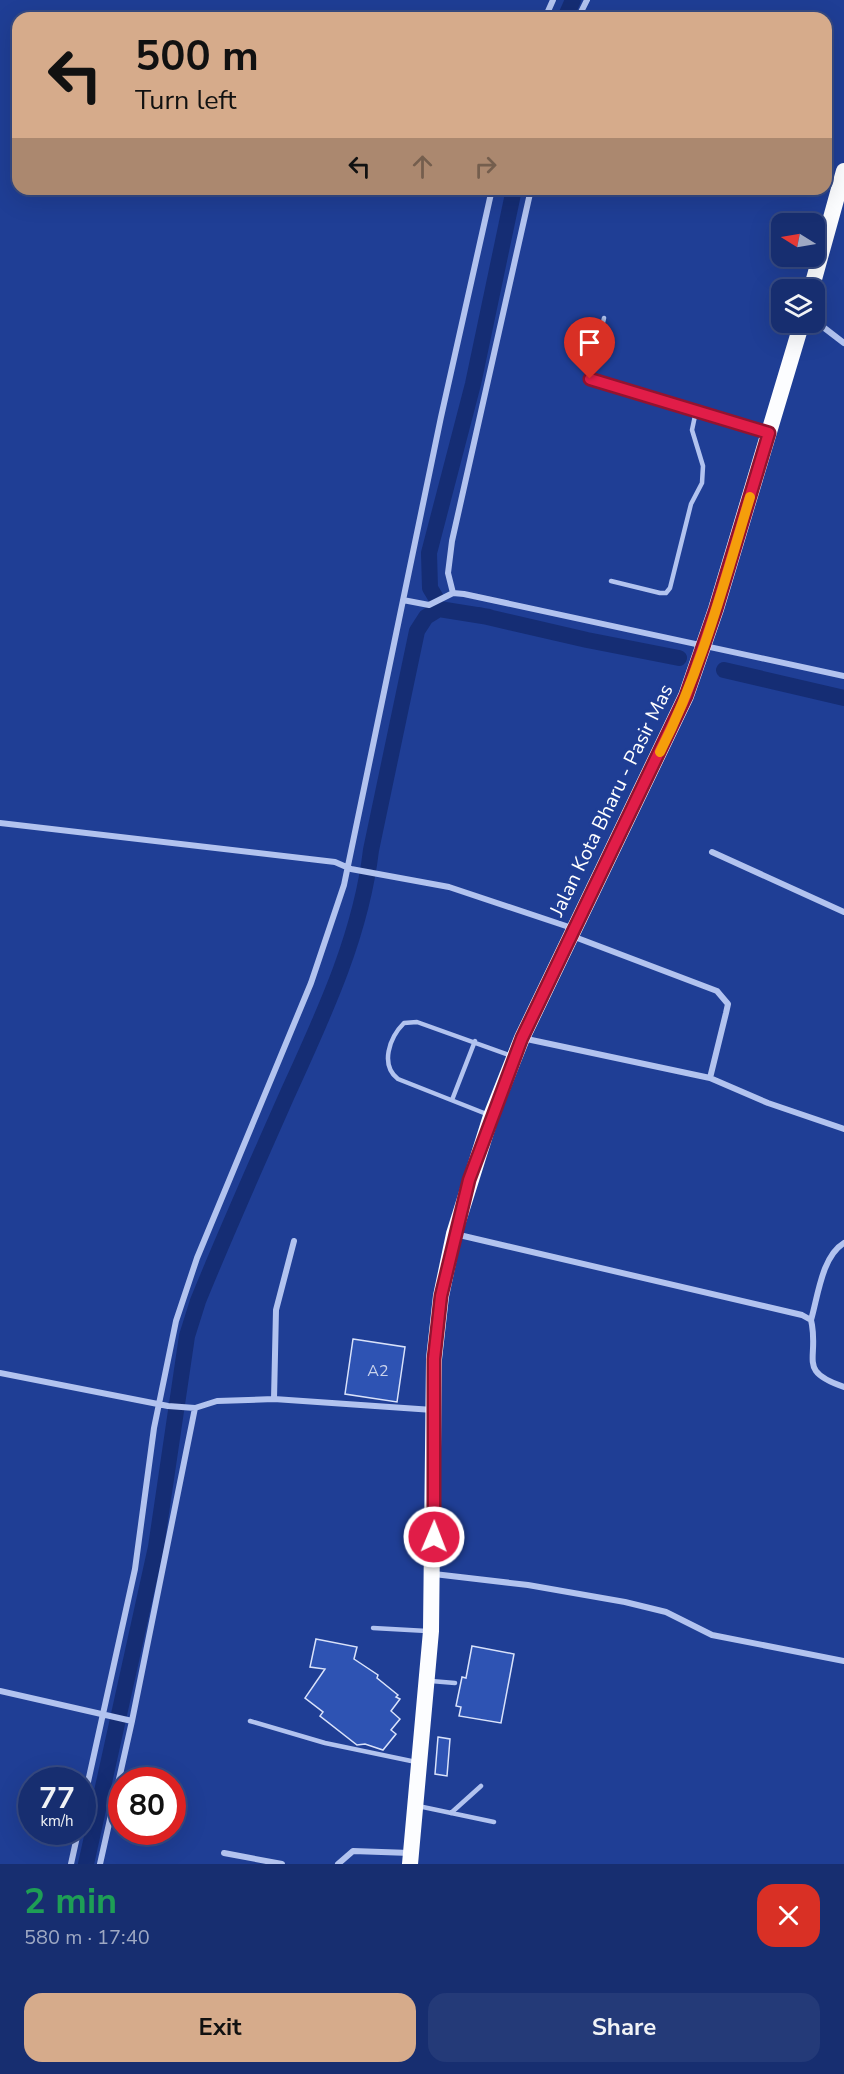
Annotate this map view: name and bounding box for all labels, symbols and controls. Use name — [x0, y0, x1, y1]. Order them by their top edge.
text: 500 m — [135, 28, 259, 85]
icon: left — [36, 36, 114, 114]
text: Turn left — [135, 82, 236, 119]
icon: left — [343, 150, 376, 183]
icon: ahead — [406, 150, 439, 183]
icon: right — [469, 150, 502, 183]
north arrow — [771, 213, 825, 267]
map controls — [771, 213, 825, 333]
button: layers — [771, 279, 825, 333]
pin — [564, 317, 615, 379]
icon: arrive — [573, 326, 606, 359]
street label: Jalan Kota Bharu - Pasir Mas — [543, 680, 680, 922]
house number: A2 — [367, 1360, 389, 1382]
position arrow — [402, 1505, 466, 1569]
speed limit sign: 80 — [108, 1767, 186, 1845]
text: 77 — [39, 1778, 75, 1819]
text: km/h — [40, 1811, 74, 1831]
text: 2 min — [24, 1877, 117, 1926]
button: close — [757, 1884, 820, 1947]
text: 580 m · 17:40 — [24, 1924, 150, 1951]
button: Exit — [24, 1993, 416, 2062]
button: Share — [428, 1993, 820, 2062]

